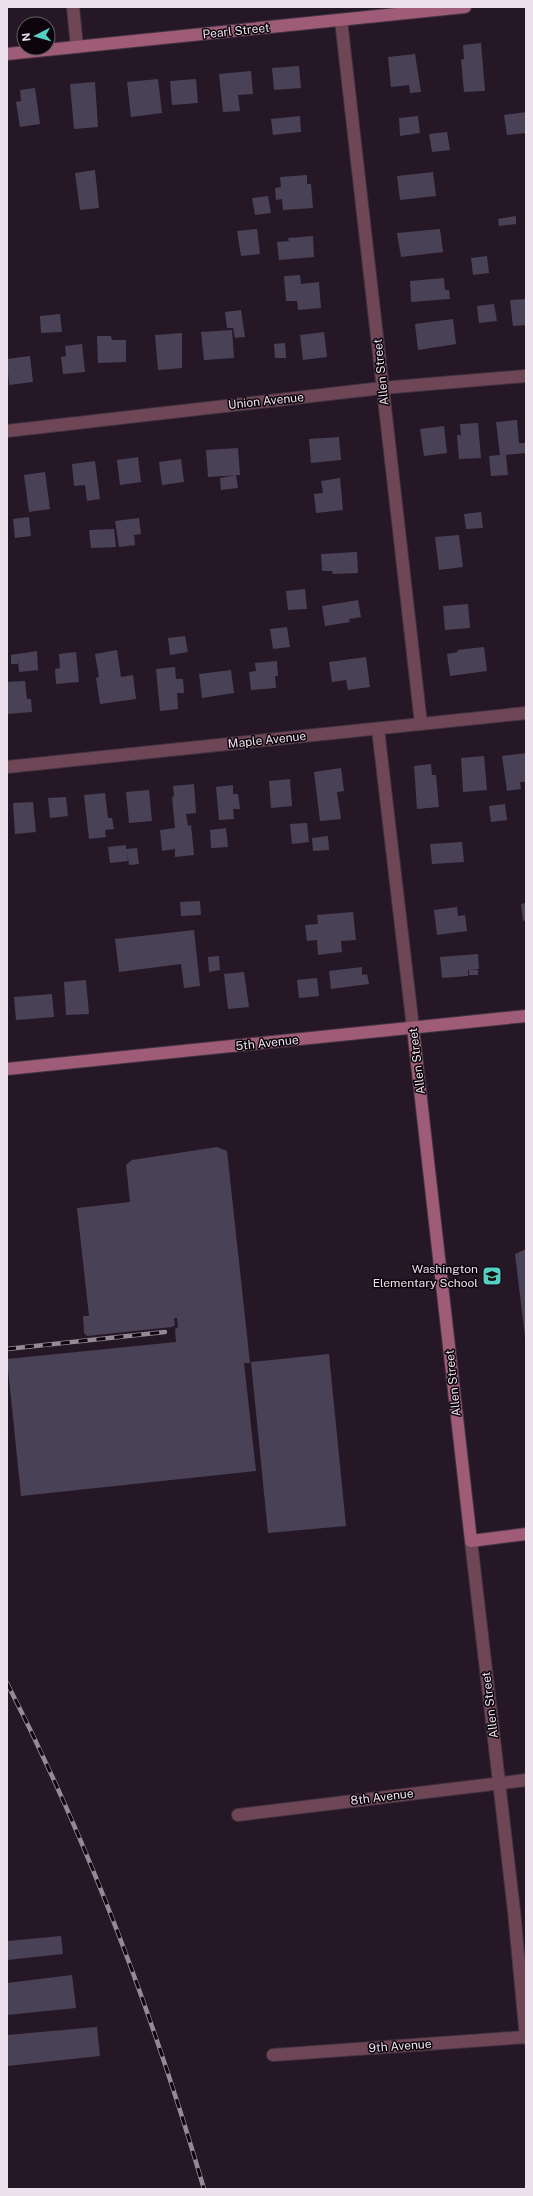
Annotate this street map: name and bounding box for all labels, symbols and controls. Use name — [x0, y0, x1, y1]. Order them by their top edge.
north arrow — [16, 16, 56, 56]
street label: Pearl Street — [202, 20, 270, 41]
text: N — [20, 32, 32, 42]
street label: Allen Street — [371, 338, 391, 406]
street label: Union Avenue — [227, 390, 305, 412]
street label: Maple Avenue — [227, 729, 307, 751]
street label: Allen Street — [406, 1027, 428, 1095]
street label: 5th Avenue — [235, 1033, 299, 1053]
place label: Washington Elementary School — [373, 1262, 478, 1290]
school or university icon: Washington Elementary School — [481, 1265, 503, 1287]
street label: Allen Street — [443, 1349, 463, 1417]
street label: Allen Street — [479, 1671, 501, 1739]
street label: 8th Avenue — [350, 1786, 415, 1808]
street label: 9th Avenue — [368, 2037, 432, 2055]

